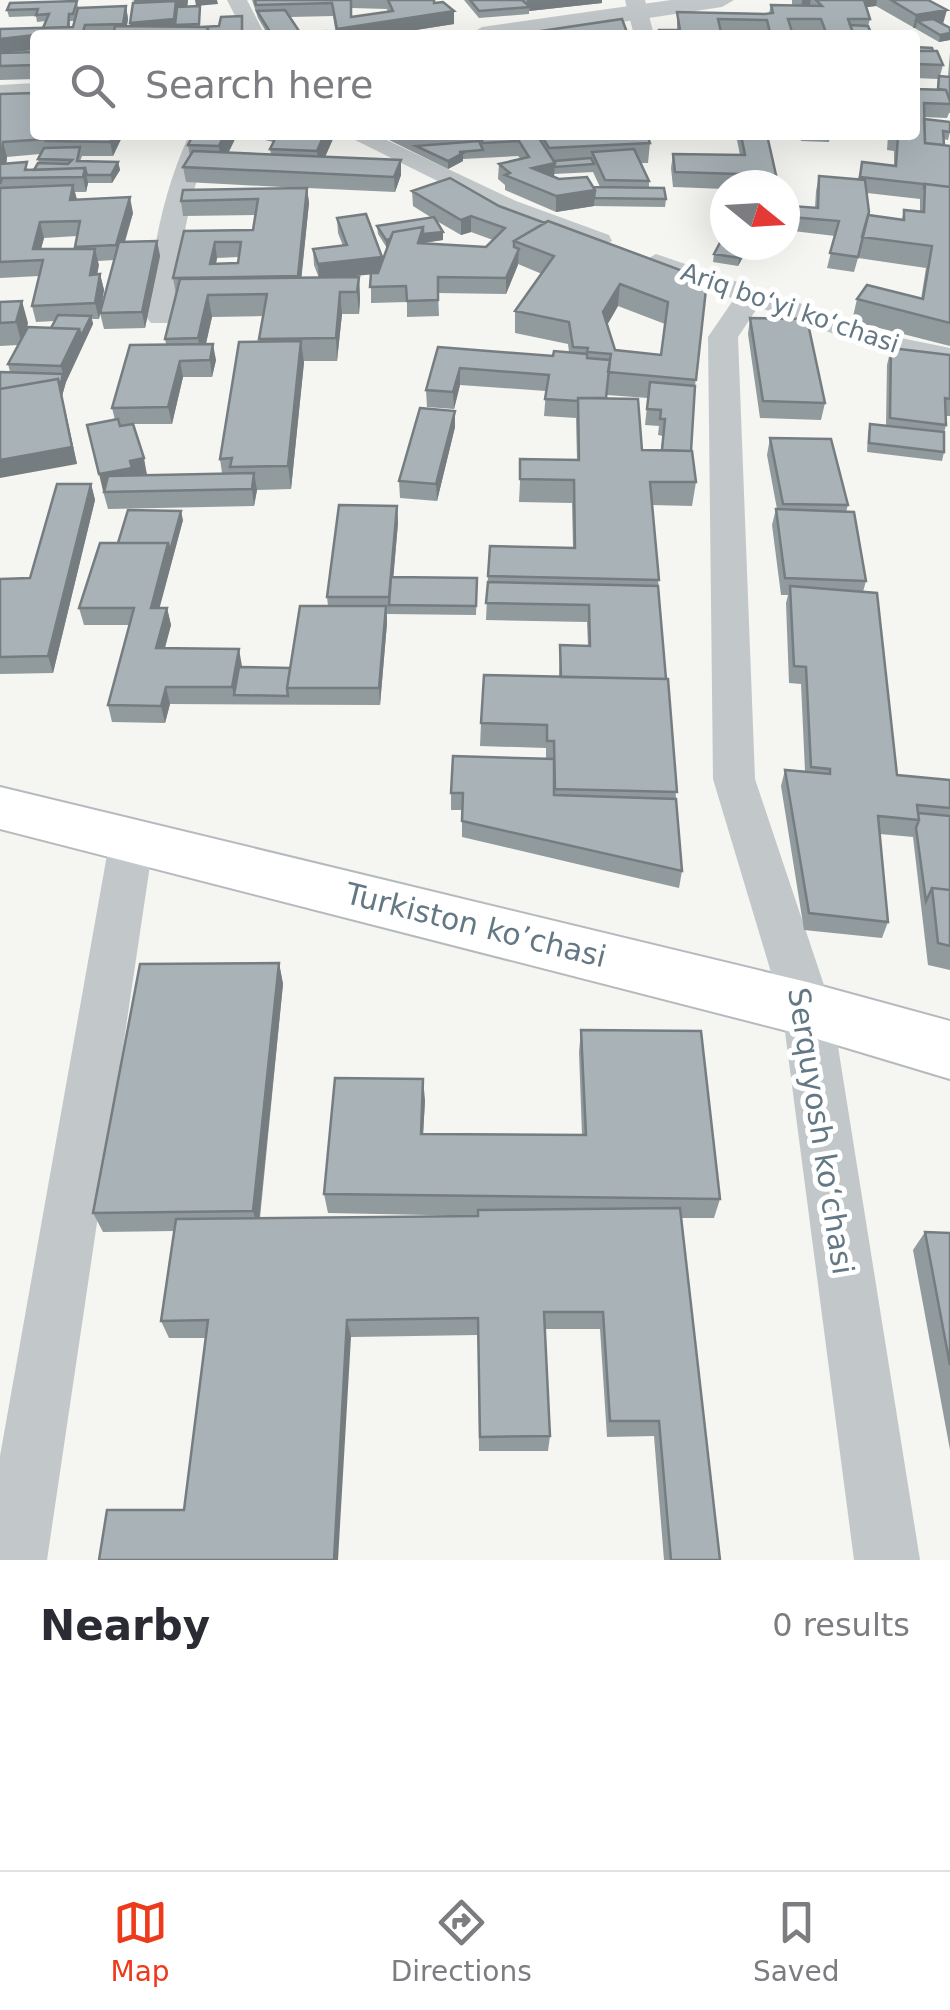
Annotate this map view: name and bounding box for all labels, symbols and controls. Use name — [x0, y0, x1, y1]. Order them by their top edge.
search box — [30, 30, 920, 140]
icon: search — [65, 58, 120, 113]
text: Search here — [145, 63, 373, 107]
north arrow — [710, 170, 800, 260]
street label: Ariq boʻyi koʻchasi — [677, 257, 903, 359]
street label: Turkiston ko’chasi — [341, 875, 610, 974]
street label: Serquyosh koʻchasi — [781, 985, 861, 1277]
text: Nearby — [40, 1601, 210, 1650]
text: 0 results — [772, 1606, 910, 1644]
tab: Map — [111, 1895, 170, 1988]
tab: Directions — [391, 1895, 532, 1988]
tab: Saved — [753, 1895, 839, 1988]

